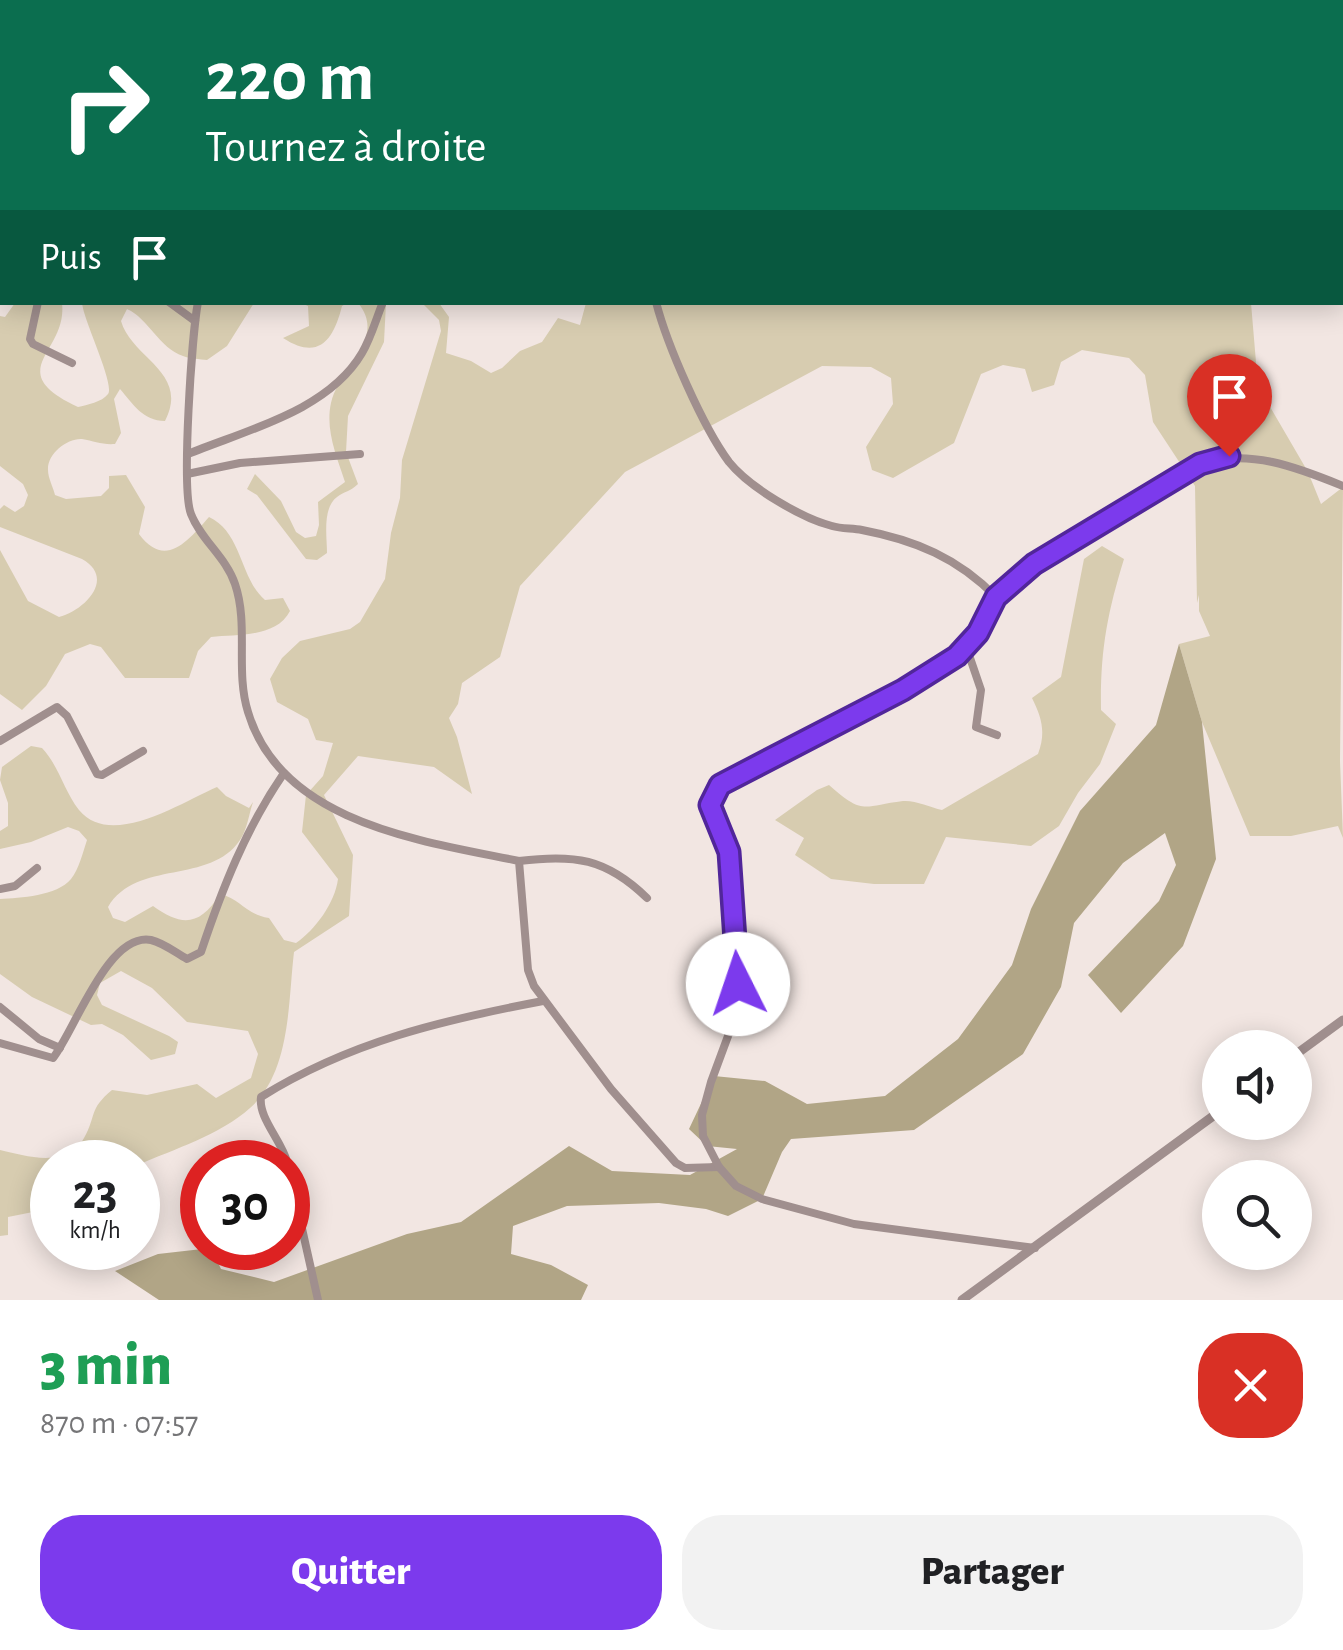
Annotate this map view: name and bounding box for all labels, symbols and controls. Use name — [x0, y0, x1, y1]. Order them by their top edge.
icon: right — [40, 40, 170, 170]
text: 220 m — [205, 43, 374, 113]
text: Tournez à droite — [205, 125, 487, 170]
icon: arrive — [122, 230, 177, 285]
text: Puis — [40, 239, 102, 277]
pin — [1187, 354, 1272, 457]
icon: arrive — [1202, 369, 1257, 424]
position arrow — [686, 932, 790, 1036]
map controls — [1202, 1030, 1312, 1270]
button: sound — [1202, 1030, 1312, 1140]
speed limit sign: 30 — [180, 1140, 310, 1270]
button: search — [1202, 1160, 1312, 1270]
text: 23 — [72, 1168, 118, 1218]
text: km/h — [69, 1218, 121, 1243]
button: close — [1198, 1333, 1303, 1438]
text: 3 min — [40, 1336, 172, 1396]
text: 870 m · 07:57 — [40, 1407, 198, 1439]
button: Quitter — [40, 1515, 662, 1630]
button: Partager — [682, 1515, 1303, 1630]

